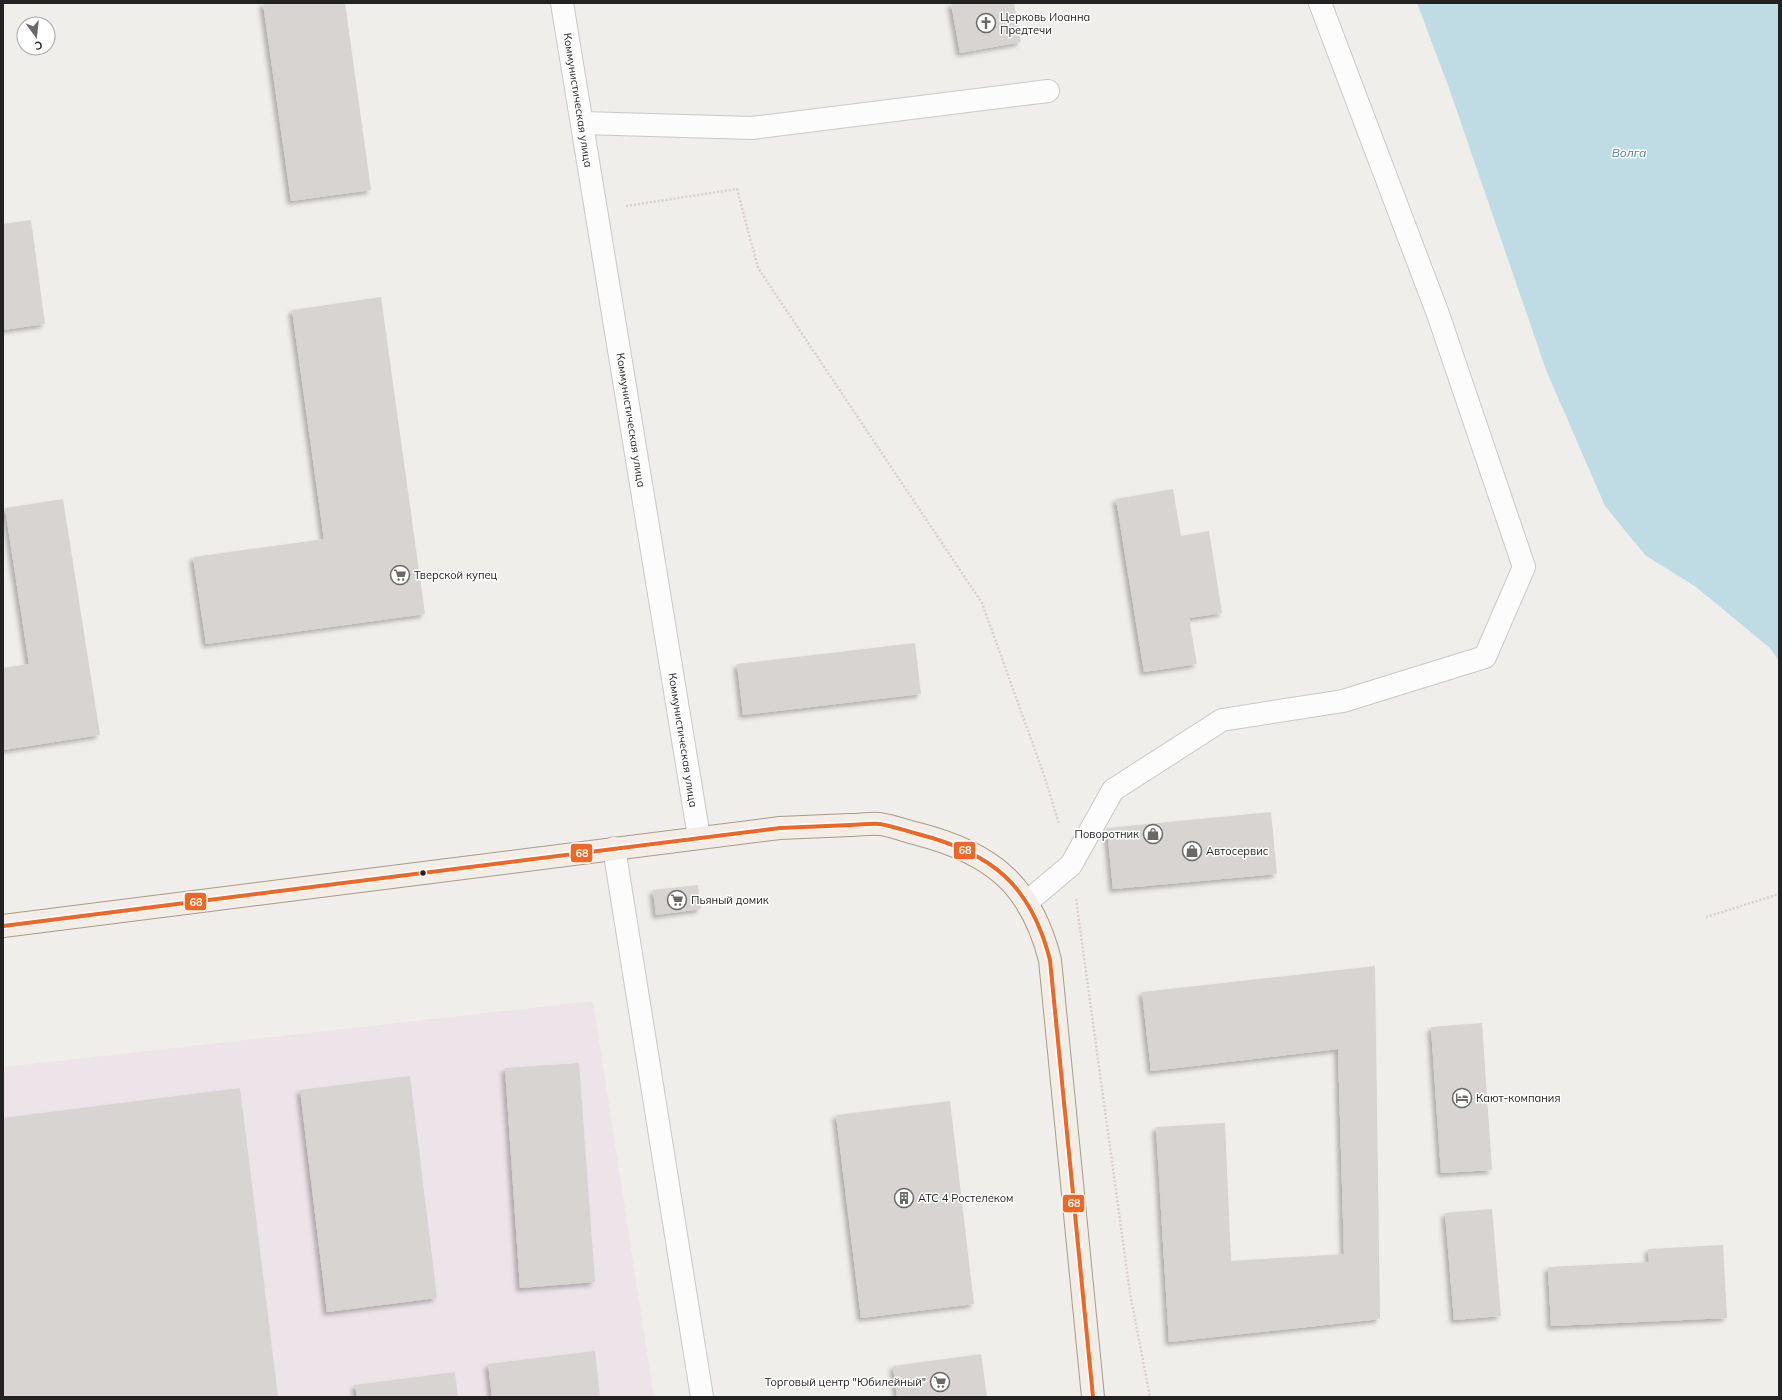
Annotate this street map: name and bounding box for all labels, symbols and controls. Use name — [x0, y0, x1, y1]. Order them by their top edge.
place label: Церковь Иоанна Предтечи — [1000, 10, 1090, 37]
church icon: Церковь Иоанна Предтечи — [975, 12, 997, 34]
north arrow — [16, 16, 56, 56]
street label: Коммунистическая улица — [560, 32, 596, 168]
text: С — [33, 38, 44, 54]
water label: Волга — [1612, 145, 1646, 160]
street label: Коммунистическая улица — [613, 352, 649, 488]
supermarket icon: Тверской купец — [389, 564, 411, 586]
place label: Тверской купец — [414, 568, 498, 582]
street label: Коммунистическая улица — [665, 672, 701, 808]
shop icon: Поворотник — [1142, 823, 1164, 845]
place label: Поворотник — [1075, 827, 1139, 841]
shop icon: Автосервис — [1181, 840, 1203, 862]
line badge: 68 — [953, 841, 976, 860]
line badge: 68 — [570, 843, 593, 863]
text: 68 — [958, 843, 972, 857]
place label: Автосервис — [1206, 844, 1269, 858]
text: 68 — [575, 846, 589, 860]
unlabelled marker — [418, 868, 428, 878]
supermarket icon: Пьяный домик — [666, 889, 688, 911]
line badge: 68 — [184, 892, 207, 911]
place label: Пьяный домик — [691, 893, 769, 907]
text: 68 — [189, 895, 203, 909]
hotel icon: Кают-компания — [1451, 1087, 1473, 1109]
place label: Кают-компания — [1476, 1091, 1560, 1105]
building icon: АТС 4 Ростелеком — [893, 1187, 915, 1209]
place label: АТС 4 Ростелеком — [918, 1191, 1014, 1205]
line badge: 68 — [1062, 1194, 1085, 1213]
text: 68 — [1067, 1196, 1081, 1210]
supermarket icon: Торговый центр "Юбилейный" — [929, 1371, 951, 1393]
place label: Торговый центр "Юбилейный" — [765, 1375, 926, 1389]

